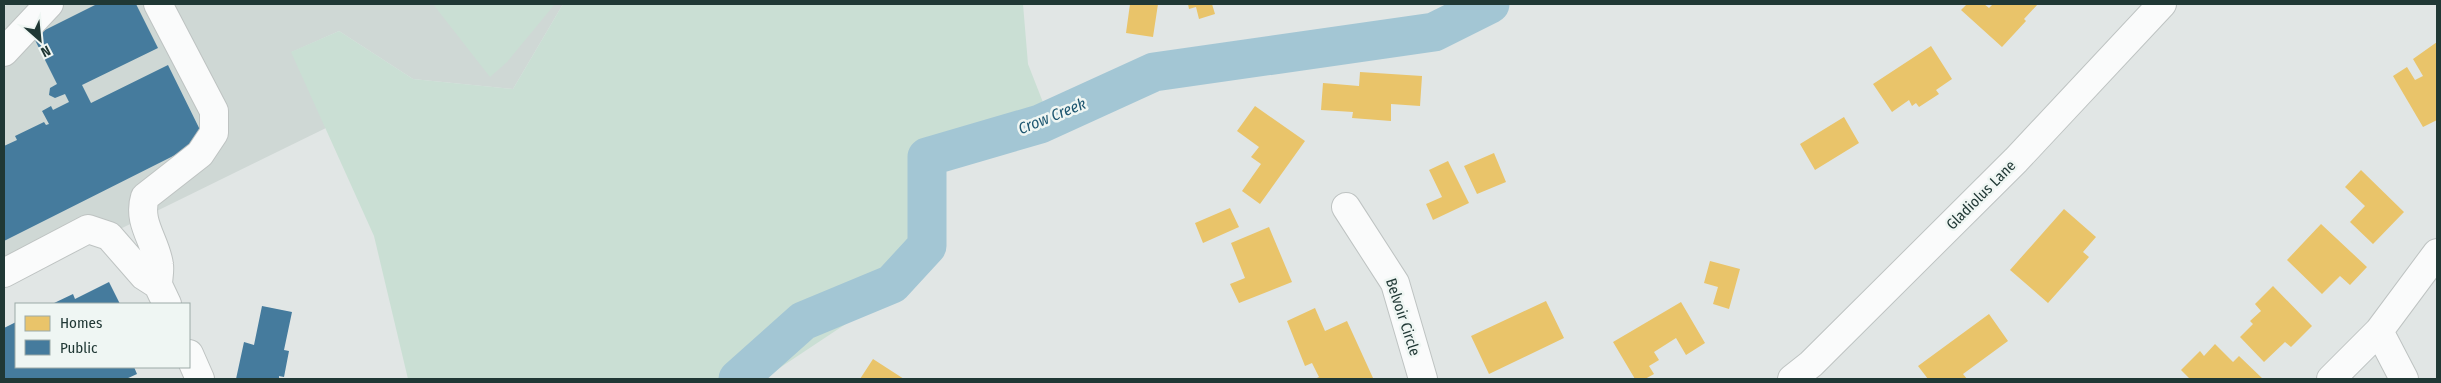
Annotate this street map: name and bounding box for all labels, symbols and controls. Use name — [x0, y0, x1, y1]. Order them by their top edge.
north arrow — [15, 15, 65, 65]
text: N — [38, 42, 53, 61]
water label: Crow Creek — [1015, 94, 1089, 138]
street label: Gladiolus Lane — [1943, 157, 2019, 233]
street label: Belvoir Circle — [1382, 276, 1424, 358]
legend — [15, 303, 190, 368]
text: Homes — [60, 314, 102, 332]
text: Public — [60, 339, 98, 357]

